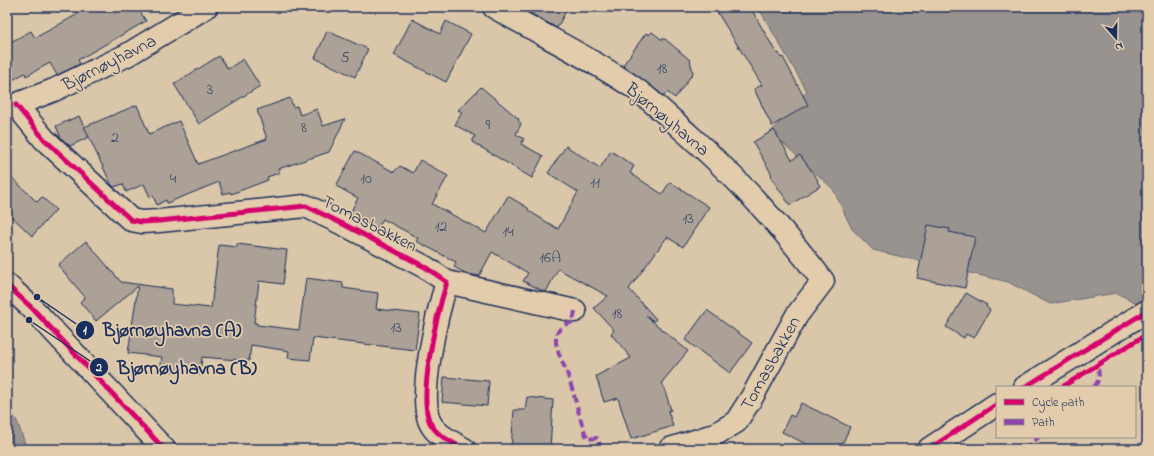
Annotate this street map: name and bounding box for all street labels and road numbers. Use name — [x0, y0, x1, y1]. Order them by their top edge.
street label: Bjørnøyhavna — [57, 29, 162, 99]
street label: Bjørnøyhavna — [618, 77, 714, 164]
street label: Tomasbakken — [317, 190, 421, 260]
street label: Tomasbakken — [735, 312, 808, 416]

